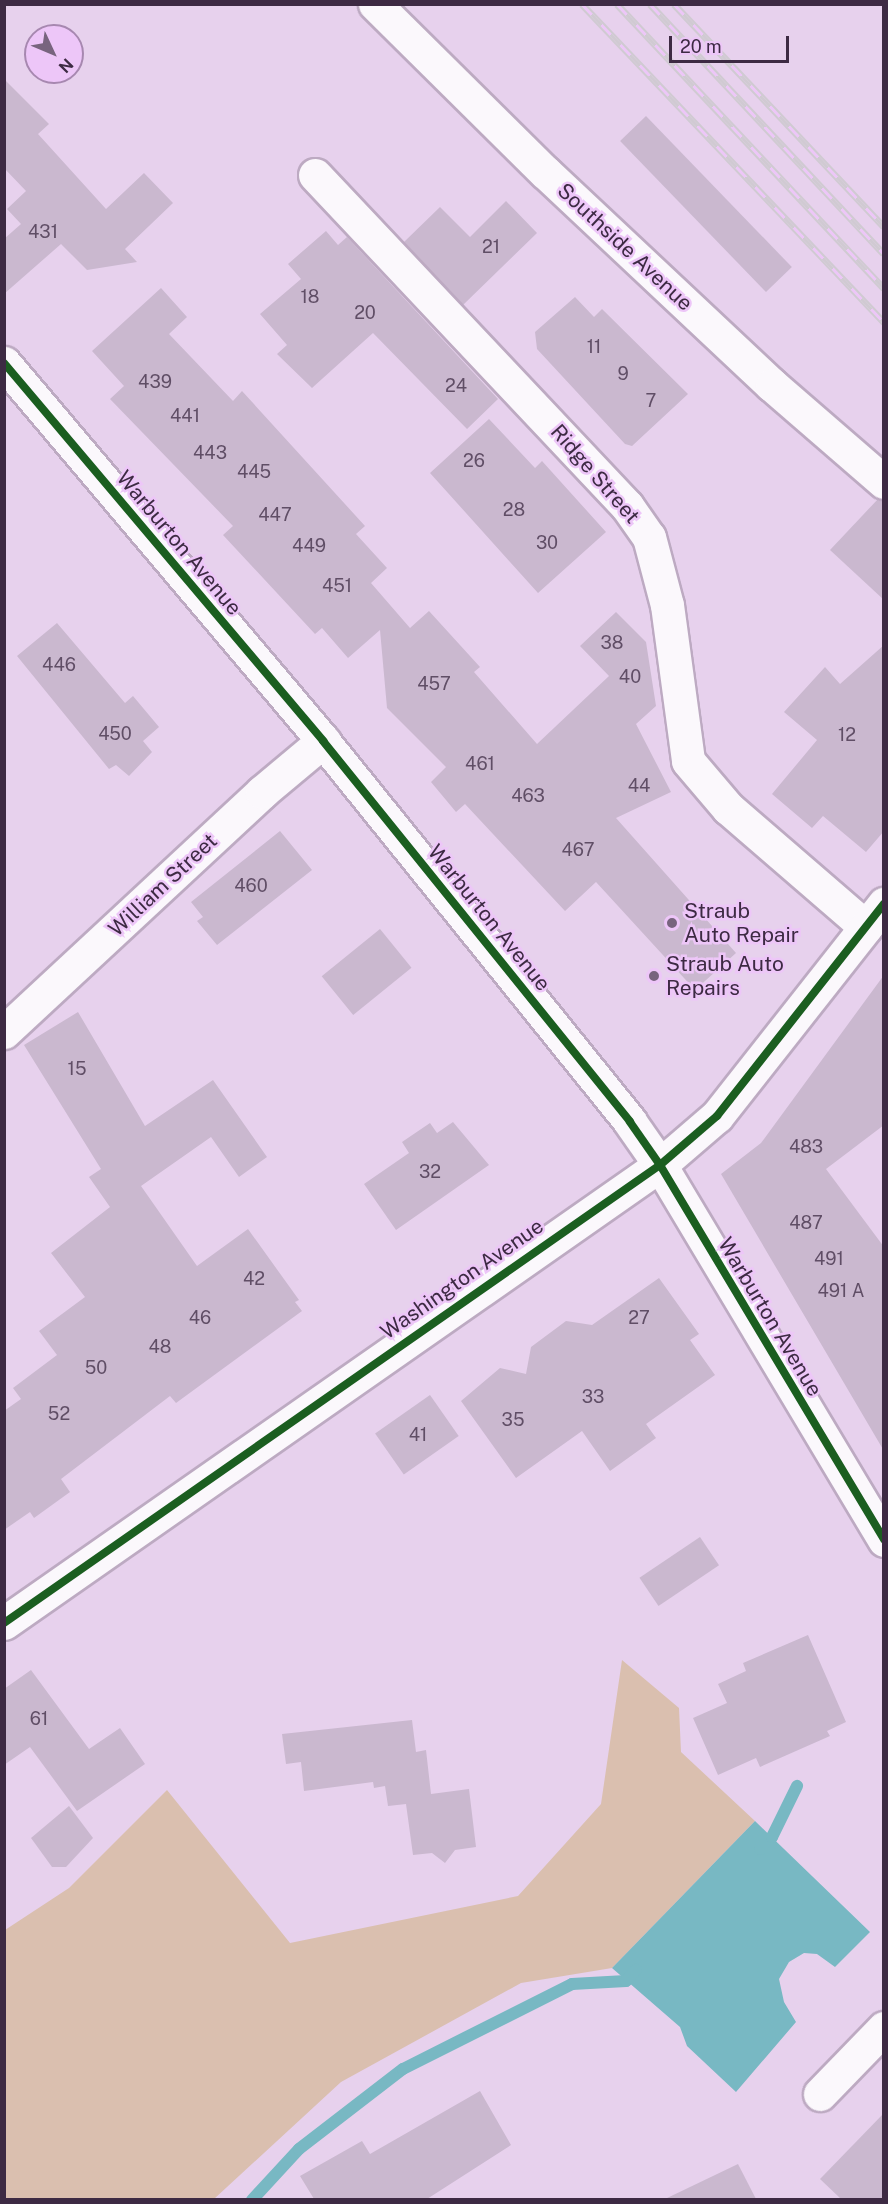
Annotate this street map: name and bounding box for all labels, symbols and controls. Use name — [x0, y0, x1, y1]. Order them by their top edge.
north arrow — [24, 24, 84, 84]
scale bar — [672, 24, 792, 62]
text: 20 m — [680, 36, 722, 57]
text: N — [55, 54, 77, 77]
street label: Southside Avenue — [552, 178, 698, 316]
house number: 431 — [28, 221, 58, 243]
house number: 21 — [482, 236, 500, 258]
house number: 18 — [301, 286, 319, 308]
house number: 20 — [354, 302, 376, 324]
house number: 11 — [587, 336, 601, 358]
house number: 9 — [617, 363, 629, 385]
house number: 439 — [138, 371, 172, 393]
house number: 24 — [445, 375, 467, 397]
house number: 7 — [646, 390, 656, 412]
house number: 441 — [170, 405, 200, 427]
street label: Ridge Street — [545, 419, 645, 529]
house number: 443 — [193, 442, 227, 464]
house number: 26 — [463, 450, 485, 472]
house number: 445 — [237, 461, 271, 483]
street label: Warburton Avenue — [111, 466, 247, 620]
house number: 28 — [503, 499, 525, 521]
house number: 447 — [258, 504, 292, 526]
house number: 30 — [536, 532, 558, 554]
house number: 449 — [292, 535, 326, 557]
house number: 451 — [322, 575, 352, 597]
house number: 38 — [601, 632, 623, 654]
house number: 446 — [42, 654, 76, 676]
house number: 40 — [619, 666, 641, 688]
house number: 457 — [417, 673, 451, 695]
house number: 450 — [98, 723, 132, 745]
house number: 12 — [838, 724, 856, 746]
house number: 461 — [465, 753, 495, 775]
house number: 44 — [628, 775, 650, 797]
house number: 463 — [511, 785, 545, 807]
street label: William Street — [104, 828, 222, 942]
house number: 467 — [562, 839, 594, 861]
street label: Warburton Avenue — [422, 840, 556, 996]
house number: 460 — [234, 875, 268, 897]
place label: Straub Auto Repair — [684, 898, 799, 948]
marker: Straub Auto Repair — [665, 916, 679, 930]
place label: Straub Auto Repairs — [666, 951, 784, 1001]
marker: Straub Auto Repairs — [647, 969, 661, 983]
house number: 15 — [68, 1058, 86, 1080]
house number: 483 — [789, 1136, 823, 1158]
house number: 32 — [419, 1161, 441, 1183]
house number: 487 — [789, 1212, 823, 1234]
street label: Washington Avenue — [376, 1213, 548, 1345]
street label: Warburton Avenue — [713, 1233, 827, 1401]
house number: 491 — [814, 1248, 844, 1270]
house number: 42 — [243, 1268, 265, 1290]
house number: 491 A — [817, 1280, 865, 1302]
house number: 46 — [189, 1307, 211, 1329]
house number: 27 — [628, 1307, 650, 1329]
house number: 48 — [149, 1336, 171, 1358]
house number: 50 — [85, 1357, 107, 1379]
house number: 33 — [582, 1386, 604, 1408]
house number: 52 — [48, 1403, 70, 1425]
house number: 35 — [502, 1409, 524, 1431]
house number: 41 — [409, 1424, 427, 1446]
house number: 61 — [30, 1708, 48, 1730]

